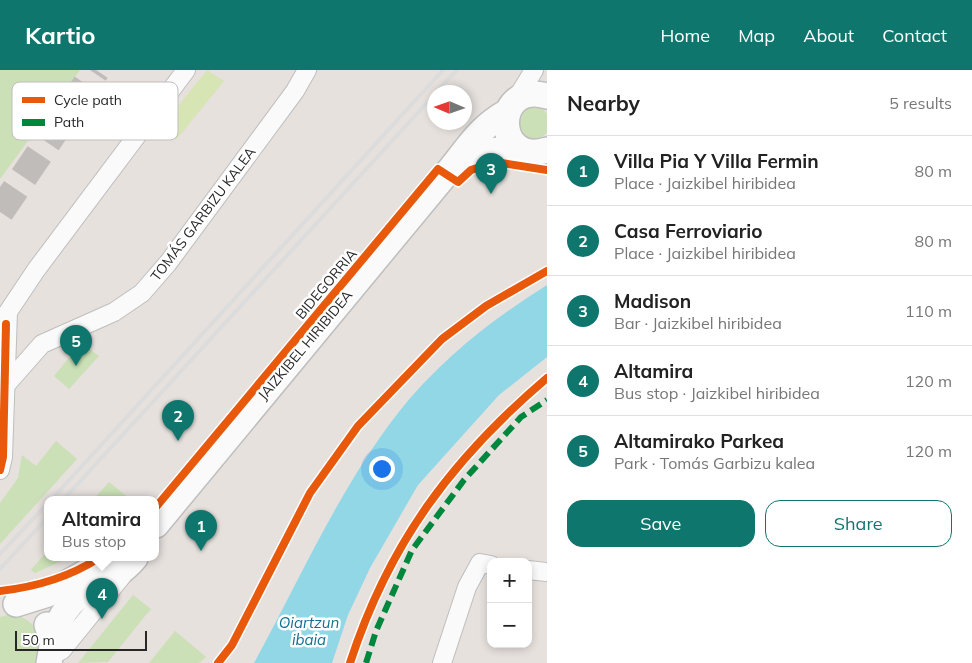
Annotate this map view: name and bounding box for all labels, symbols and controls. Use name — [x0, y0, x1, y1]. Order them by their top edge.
text: Kartio — [25, 20, 96, 50]
text: Home — [660, 24, 710, 47]
text: Map — [738, 24, 775, 47]
text: About — [803, 24, 854, 47]
text: Contact — [882, 24, 947, 47]
legend — [12, 82, 178, 140]
north arrow — [427, 85, 472, 130]
text: Nearby — [567, 90, 640, 116]
text: Cycle path — [54, 91, 122, 109]
text: 5 results — [889, 93, 952, 113]
text: Path — [54, 113, 84, 131]
street label: TOMÁS GARBIZU KALEA — [147, 143, 260, 285]
text: Villa Pia Y Villa Fermin — [614, 149, 819, 173]
pin: 3 — [475, 153, 507, 194]
text: 1 — [578, 161, 588, 181]
text: 80 m — [915, 161, 952, 181]
text: Place · Jaizkibel hiribidea — [614, 173, 796, 193]
text: Casa Ferroviario — [614, 219, 763, 243]
text: 2 — [578, 231, 588, 251]
text: 80 m — [915, 231, 952, 251]
text: Place · Jaizkibel hiribidea — [614, 243, 796, 263]
street label: BIDEGORRIA — [291, 245, 361, 323]
street label: JAIZKIBEL HIRIBIDEA — [254, 286, 357, 404]
text: Madison — [614, 289, 691, 313]
text: 3 — [578, 301, 588, 321]
text: 110 m — [905, 301, 952, 321]
text: Bar · Jaizkibel hiribidea — [614, 313, 782, 333]
pin: 5 — [60, 325, 92, 366]
text: Altamira — [614, 359, 693, 383]
text: 4 — [578, 371, 588, 391]
text: 120 m — [905, 371, 952, 391]
text: Bus stop · Jaizkibel hiribidea — [614, 383, 820, 403]
pin: 2 — [162, 400, 194, 441]
text: Altamirako Parkea — [614, 429, 784, 453]
text: 5 — [578, 441, 588, 461]
text: 120 m — [905, 441, 952, 461]
text: Park · Tomás Garbizu kalea — [614, 453, 815, 473]
your location — [369, 456, 395, 482]
popup — [44, 496, 159, 561]
button: Save — [567, 500, 755, 547]
button: Share — [765, 500, 952, 547]
text: Altamira — [62, 507, 141, 531]
pin: 1 — [185, 510, 217, 551]
text: Bus stop — [62, 531, 126, 551]
map controls — [487, 558, 532, 648]
button: + — [487, 558, 532, 603]
pin: 4 — [86, 578, 118, 619]
button: − — [487, 603, 532, 648]
water label: Oiartzun ibaia — [279, 613, 339, 649]
scale bar — [15, 628, 148, 651]
text: 50 m — [22, 631, 55, 649]

